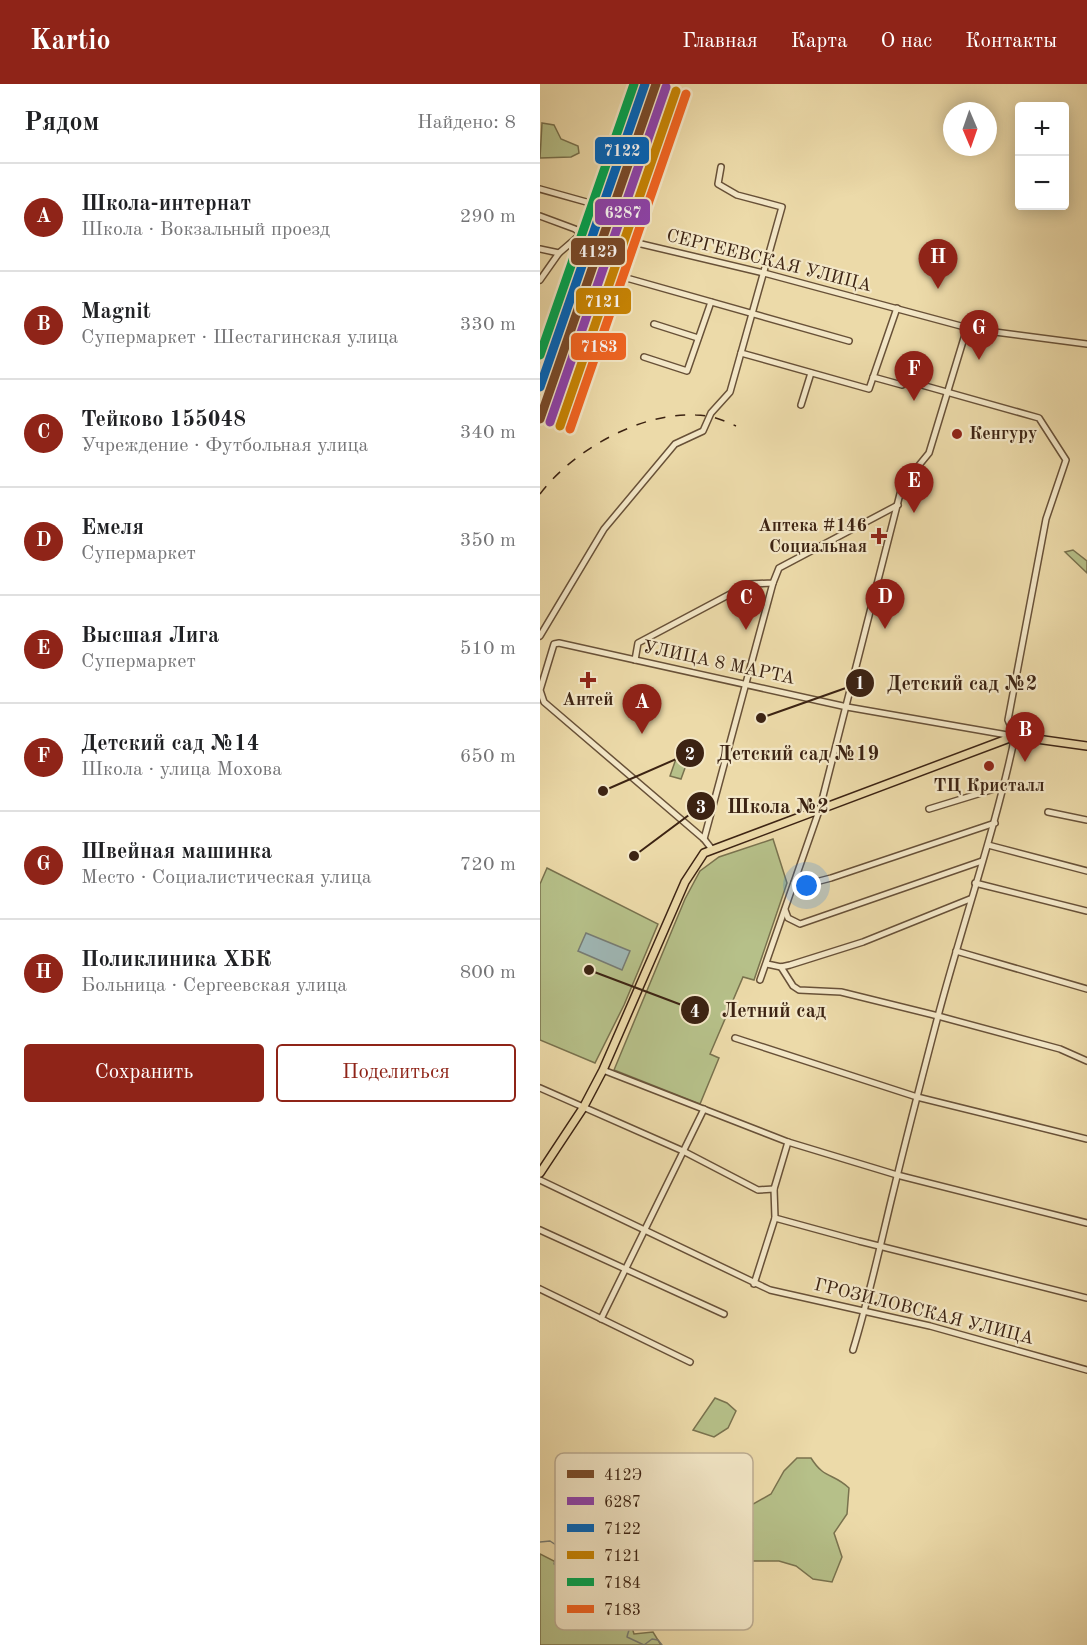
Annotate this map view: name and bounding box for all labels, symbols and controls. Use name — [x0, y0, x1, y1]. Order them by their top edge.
text: Kartio — [30, 28, 111, 56]
text: Главная — [682, 31, 758, 52]
text: Карта — [791, 31, 848, 52]
text: О нас — [881, 31, 932, 52]
text: Контакты — [965, 31, 1057, 52]
north arrow — [943, 102, 997, 156]
map controls — [1015, 102, 1069, 210]
button: + — [1015, 102, 1069, 156]
text: Рядом — [24, 110, 99, 136]
text: Найдено: 8 — [417, 113, 516, 133]
line badge: 7122 — [594, 136, 650, 165]
text: 7122 — [603, 144, 641, 160]
button: − — [1015, 156, 1069, 210]
text: Школа-интернат — [81, 193, 251, 215]
line badge: 6287 — [594, 198, 651, 226]
text: 6287 — [604, 206, 642, 222]
text: A — [36, 207, 51, 227]
text: 290 m — [460, 207, 516, 227]
text: Школа · Вокзальный проезд — [81, 220, 330, 240]
street label: СЕРГЕЕВСКАЯ УЛИЦА — [664, 227, 874, 295]
line badge: 412Э — [570, 237, 626, 266]
pin: H — [918, 240, 958, 289]
text: 412Э — [579, 245, 617, 261]
line badge: 7121 — [575, 287, 632, 315]
text: 7121 — [584, 295, 622, 311]
text: Magnit — [81, 301, 151, 323]
pin: G — [960, 310, 998, 360]
text: B — [36, 315, 51, 335]
text: 330 m — [460, 315, 516, 335]
text: Супермаркет · Шестагинская улица — [81, 328, 398, 348]
line badge: 7183 — [570, 332, 627, 361]
text: 7183 — [580, 340, 618, 356]
pin: F — [894, 352, 934, 401]
text: Тейково 155048 — [81, 409, 246, 431]
text: C — [37, 423, 50, 443]
text: 340 m — [460, 423, 516, 443]
place label: Кенгуру — [969, 425, 1038, 443]
marker: Кенгуру — [950, 427, 964, 441]
text: Учреждение · Футбольная улица — [81, 436, 368, 456]
pin: E — [894, 464, 934, 513]
text: Емеля — [81, 517, 144, 539]
place label: Аптека #146 Социальная — [758, 517, 867, 556]
marker: Аптека #146 Социальная — [872, 529, 886, 543]
text: D — [36, 531, 51, 551]
text: 350 m — [460, 531, 516, 551]
text: Супермаркет — [81, 544, 196, 564]
pin: C — [726, 580, 766, 630]
pin: D — [866, 580, 904, 629]
text: Высшая Лига — [81, 625, 219, 647]
street label: УЛИЦА 8 МАРТА — [641, 638, 797, 688]
text: E — [37, 639, 50, 659]
text: 510 m — [460, 639, 516, 659]
text: Супермаркет — [81, 652, 196, 672]
callout: Детский сад №2 — [845, 664, 1050, 702]
marker: Антей — [581, 673, 595, 687]
text: 1 — [855, 675, 865, 693]
text: Детский сад №2 — [887, 675, 1037, 695]
pin: A — [622, 684, 662, 734]
place label: Антей — [562, 691, 614, 709]
pin: B — [1006, 712, 1044, 762]
text: Детский сад №14 — [81, 733, 260, 755]
callout: Детский сад №19 — [675, 734, 891, 772]
text: Детский сад №19 — [717, 745, 879, 765]
text: 2 — [685, 746, 695, 764]
text: F — [37, 747, 50, 767]
text: 650 m — [460, 747, 516, 767]
marker: ТЦ Кристалл — [982, 759, 996, 773]
text: Школа · улица Мохова — [81, 760, 282, 780]
place label: ТЦ Кристалл — [933, 777, 1045, 795]
callout: Школа №2 — [686, 787, 841, 825]
text: Школа №2 — [727, 798, 829, 818]
text: 3 — [696, 799, 706, 817]
text: Швейная машинка — [81, 841, 272, 863]
text: G — [36, 855, 51, 875]
text: 720 m — [460, 855, 516, 875]
text: Место · Социалистическая улица — [81, 868, 372, 888]
your location — [792, 871, 821, 900]
text: Поликлиника ХБК — [81, 949, 271, 971]
text: H — [35, 963, 52, 983]
text: 800 m — [460, 963, 516, 983]
text: Больница · Сергеевская улица — [81, 976, 347, 996]
callout: Летний сад — [680, 991, 838, 1029]
text: Летний сад — [722, 1002, 826, 1022]
text: 4 — [690, 1003, 700, 1021]
button: Сохранить — [24, 1044, 264, 1102]
button: Поделиться — [276, 1044, 516, 1102]
street label: ГРОЗИЛОВСКАЯ УЛИЦА — [812, 1276, 1036, 1348]
legend — [555, 1453, 753, 1630]
text: 412Э — [604, 1468, 642, 1484]
text: 6287 — [604, 1495, 641, 1511]
text: 7122 — [604, 1522, 641, 1538]
text: 7121 — [604, 1549, 641, 1565]
text: 7184 — [604, 1576, 641, 1592]
text: 7183 — [604, 1603, 641, 1619]

